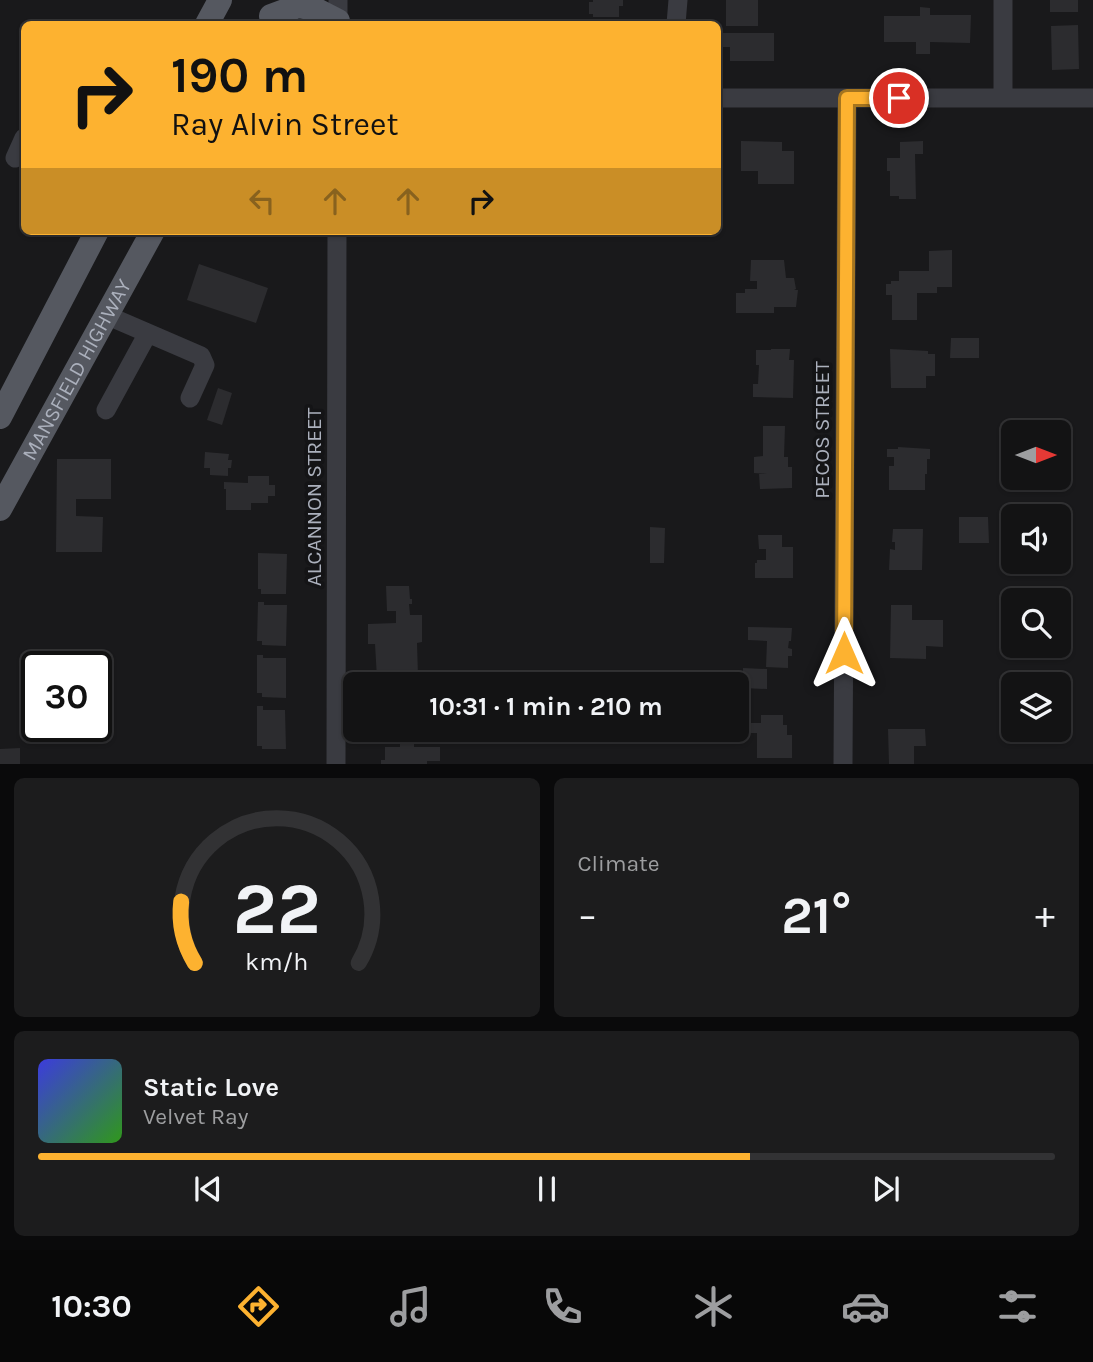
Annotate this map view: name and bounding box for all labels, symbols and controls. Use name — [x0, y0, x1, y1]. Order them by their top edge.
text: 190 m — [171, 47, 308, 104]
icon: right — [56, 49, 147, 140]
pin — [869, 68, 929, 128]
icon: arrive — [880, 79, 918, 117]
text: Ray Alvin Street — [171, 106, 398, 143]
icon: left — [243, 182, 281, 220]
icon: ahead — [316, 182, 354, 220]
icon: ahead — [389, 182, 427, 220]
icon: right — [462, 182, 500, 220]
street label: MANSFIELD HIGHWAY — [17, 275, 136, 464]
street label: PECOS STREET — [810, 361, 834, 499]
street label: ALCANNON STREET — [302, 407, 326, 586]
north arrow — [1001, 420, 1071, 490]
map controls — [1001, 420, 1071, 742]
button: sound — [1001, 504, 1071, 574]
button: search — [1001, 588, 1071, 658]
position arrow — [807, 616, 881, 690]
speed limit sign: 30 — [21, 651, 112, 742]
button: layers — [1001, 672, 1071, 742]
text: 10:31 · 1 min · 210 m — [429, 691, 663, 722]
text: Climate — [578, 850, 660, 877]
text: 22 — [233, 867, 321, 952]
text: 21° — [781, 885, 851, 946]
text: − — [578, 893, 597, 938]
text: + — [1035, 893, 1055, 938]
text: km/h — [245, 947, 308, 976]
text: Static Love — [143, 1072, 279, 1103]
text: Velvet Ray — [143, 1103, 248, 1130]
icon: previous — [189, 1170, 227, 1208]
icon: pause — [528, 1170, 566, 1208]
icon: next — [867, 1170, 905, 1208]
icon: directions — [234, 1282, 283, 1331]
icon: music — [386, 1282, 435, 1331]
icon: phone — [538, 1282, 587, 1331]
icon: climate — [689, 1282, 738, 1331]
icon: car — [841, 1282, 890, 1331]
icon: filters — [993, 1282, 1042, 1331]
text: 10:30 — [51, 1288, 132, 1325]

